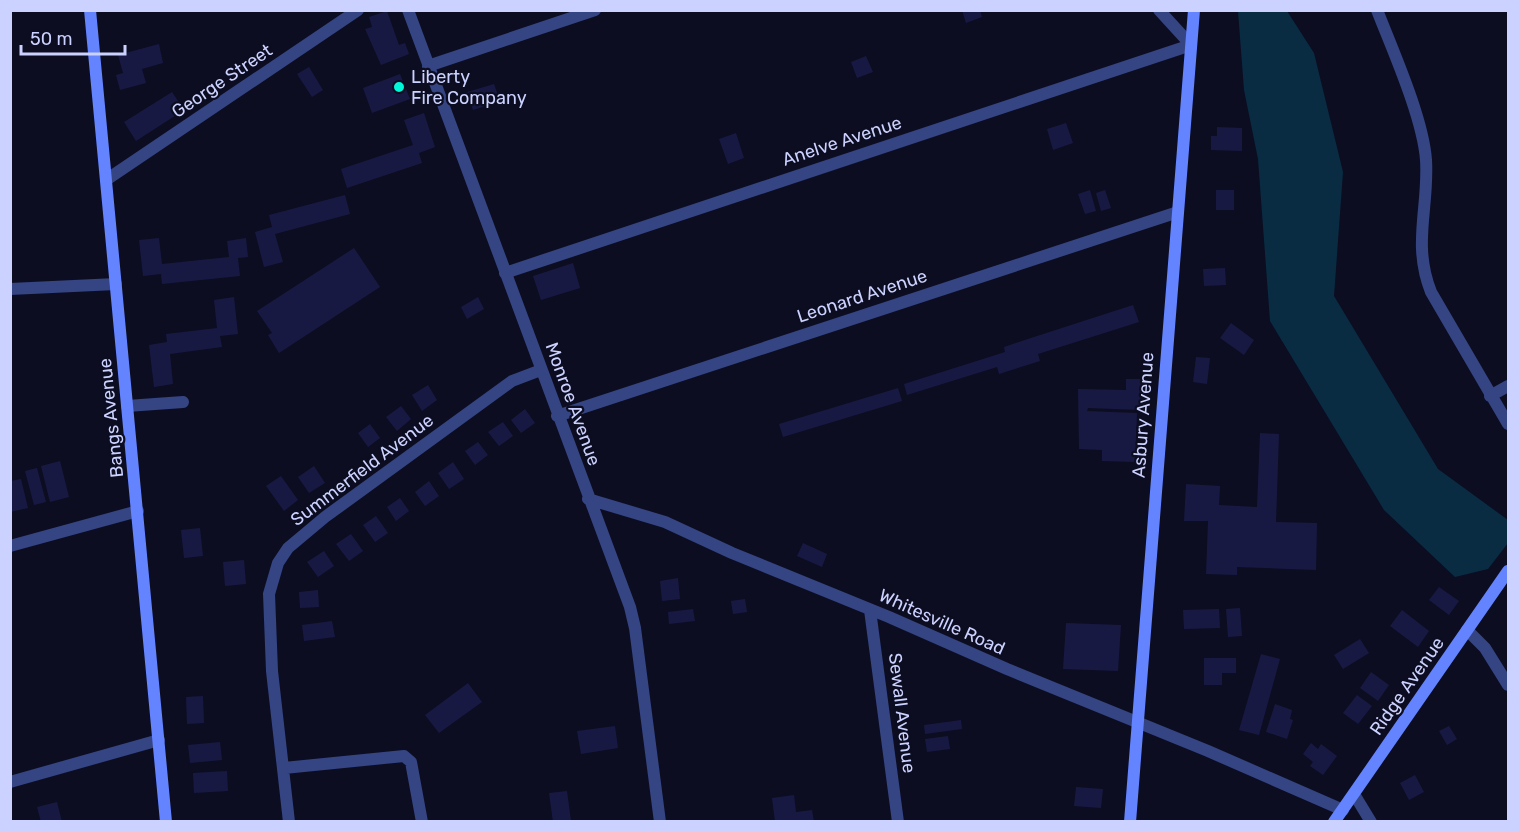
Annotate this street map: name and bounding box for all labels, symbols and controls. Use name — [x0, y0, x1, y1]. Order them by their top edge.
scale bar — [21, 18, 124, 56]
text: 50 m — [30, 28, 73, 50]
street label: George Street — [168, 39, 276, 123]
place label: Liberty Fire Company — [411, 66, 527, 109]
marker: Liberty Fire Company — [392, 80, 406, 94]
street label: Anelve Avenue — [780, 111, 904, 171]
street label: Leonard Avenue — [794, 265, 930, 327]
street label: Monroe Avenue — [541, 339, 605, 469]
street label: Asbury Avenue — [1128, 351, 1158, 479]
street label: Bangs Avenue — [94, 357, 128, 479]
street label: Summerfield Avenue — [286, 409, 438, 531]
street label: Whitesville Road — [875, 584, 1009, 660]
street label: Ridge Avenue — [1365, 633, 1449, 739]
street label: Sewall Avenue — [884, 652, 920, 774]

